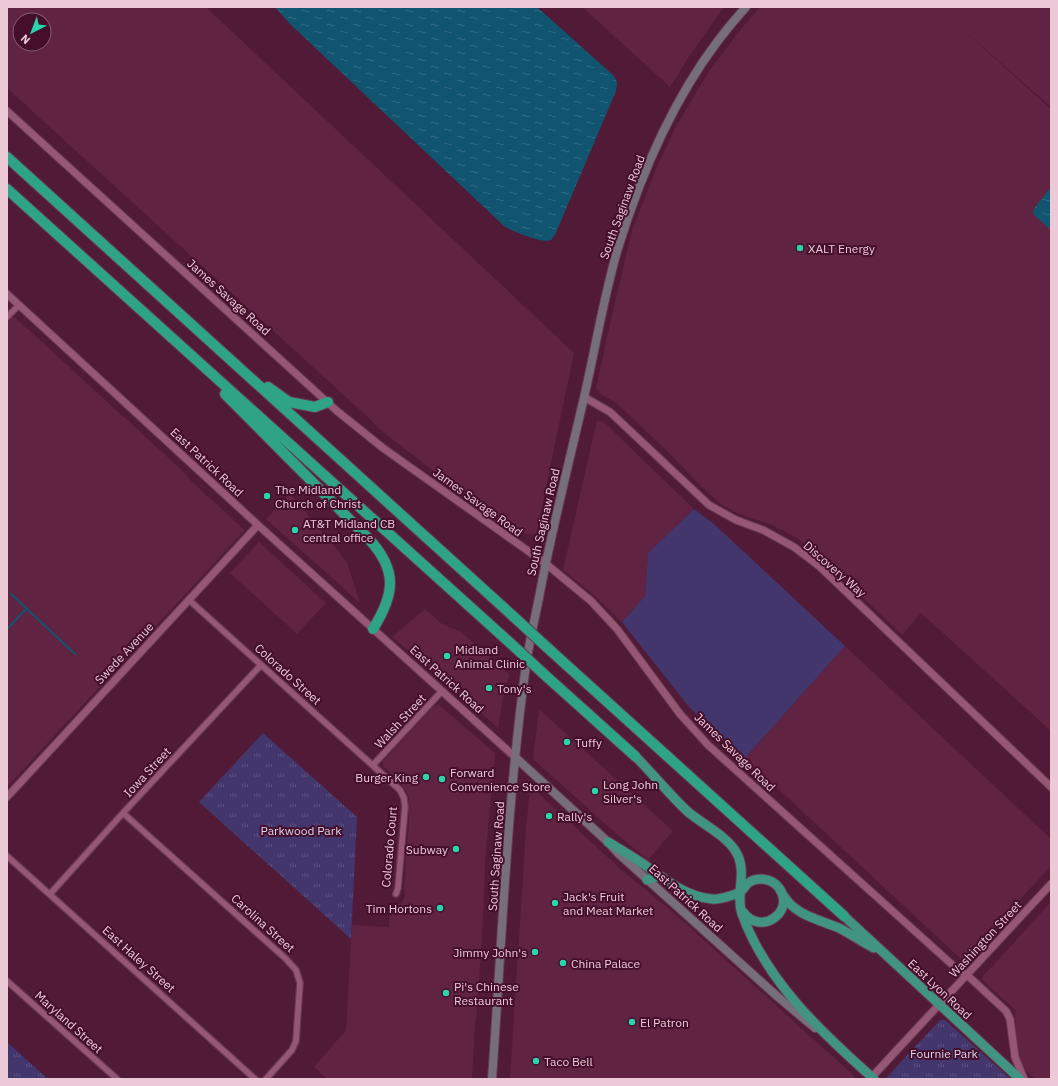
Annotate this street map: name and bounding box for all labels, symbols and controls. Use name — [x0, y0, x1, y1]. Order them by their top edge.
north arrow — [12, 12, 52, 52]
text: N — [18, 32, 33, 47]
street label: South Saginaw Road — [596, 153, 648, 261]
place label: XALT Energy — [808, 241, 875, 256]
marker: XALT Energy — [795, 243, 805, 253]
street label: James Savage Road — [184, 256, 274, 338]
street label: East Patrick Road — [167, 424, 247, 500]
street label: James Savage Road — [430, 464, 526, 540]
street label: South Saginaw Road — [523, 467, 563, 577]
place label: The Midland Church of Christ — [275, 482, 361, 511]
marker: The Midland Church of Christ — [262, 491, 272, 501]
place label: AT&T Midland CB central office — [303, 516, 395, 545]
marker: AT&T Midland CB central office — [290, 525, 300, 535]
street label: Discovery Way — [801, 538, 869, 600]
street label: Swede Avenue — [92, 619, 157, 687]
street label: Colorado Street — [252, 640, 324, 708]
street label: East Patrick Road — [407, 642, 487, 716]
place label: Midland Animal Clinic — [455, 642, 525, 671]
marker: Midland Animal Clinic — [442, 651, 452, 661]
place label: Tony's — [497, 681, 532, 696]
marker: Tony's — [484, 683, 494, 693]
street label: Walsh Street — [371, 691, 429, 751]
street label: James Savage Road — [691, 709, 779, 795]
place label: Tuffy — [575, 735, 602, 750]
marker: Tuffy — [562, 737, 572, 747]
street label: Iowa Street — [120, 744, 174, 800]
place label: Forward Convenience Store — [450, 765, 551, 794]
place label: Burger King — [355, 770, 419, 785]
marker: Burger King — [421, 772, 431, 782]
marker: Forward Convenience Store — [437, 774, 447, 784]
place label: Long John Silver's — [603, 777, 658, 806]
marker: Long John Silver's — [590, 786, 600, 796]
street label: South Saginaw Road — [485, 801, 507, 911]
street label: Colorado Court — [378, 806, 400, 888]
place label: Rally's — [557, 809, 592, 824]
marker: Rally's — [544, 811, 554, 821]
park label: Parkwood Park — [261, 823, 342, 838]
place label: Subway — [406, 842, 448, 857]
marker: Subway — [451, 844, 461, 854]
street label: East Patrick Road — [646, 861, 726, 935]
place label: Jack's Fruit and Meat Market — [563, 889, 653, 918]
street label: Carolina Street — [228, 891, 298, 955]
marker: Jack's Fruit and Meat Market — [550, 898, 560, 908]
street label: Washington Street — [946, 898, 1024, 980]
place label: Tim Hortons — [366, 901, 432, 916]
marker: Tim Hortons — [435, 903, 445, 913]
street label: East Haley Street — [100, 922, 178, 996]
place label: Jimmy John's — [453, 945, 527, 960]
marker: Jimmy John's — [530, 947, 540, 957]
place label: China Palace — [571, 956, 641, 971]
street label: East Lyon Road — [905, 956, 975, 1022]
marker: China Palace — [558, 958, 568, 968]
place label: Pi's Chinese Restaurant — [454, 979, 519, 1008]
street label: Maryland Street — [32, 988, 106, 1056]
marker: Pi's Chinese Restaurant — [441, 988, 451, 998]
place label: El Patron — [640, 1015, 689, 1030]
marker: El Patron — [627, 1017, 637, 1027]
park label: Fournie Park — [910, 1046, 979, 1061]
place label: Taco Bell — [544, 1054, 593, 1069]
marker: Taco Bell — [531, 1056, 541, 1066]

